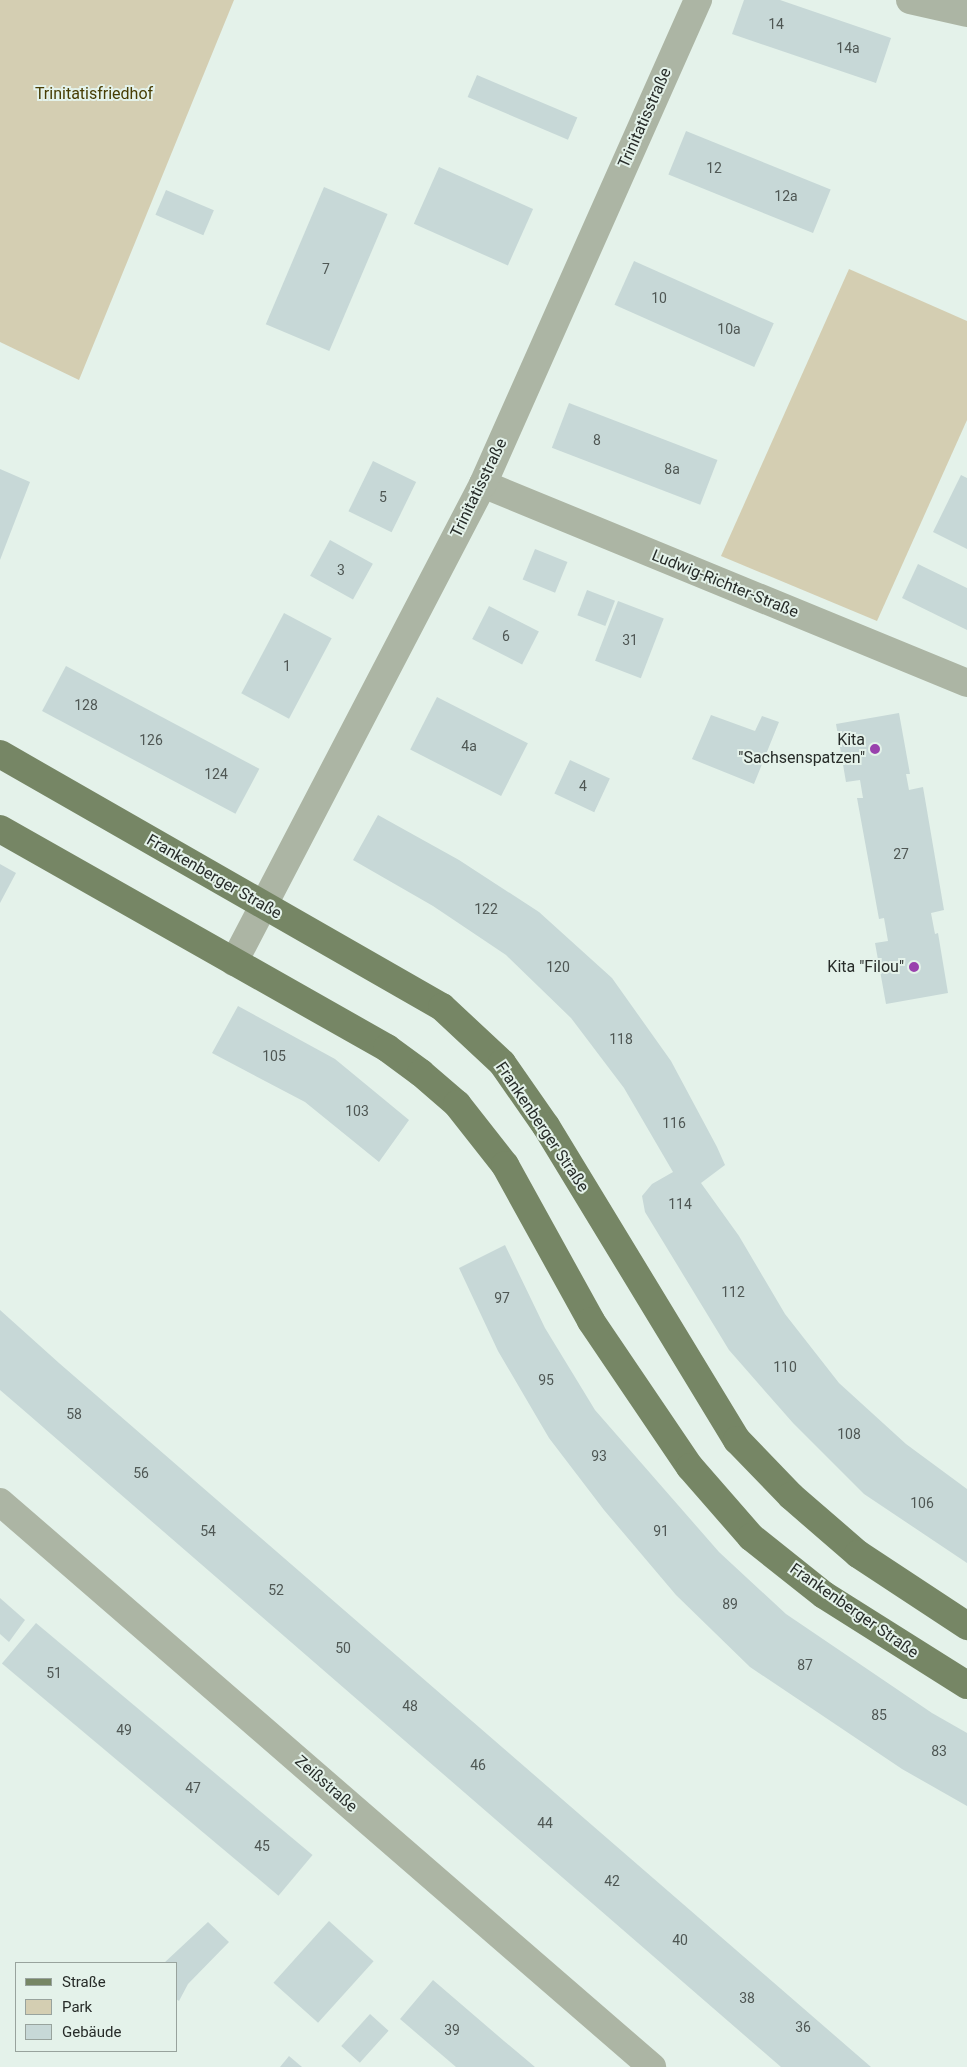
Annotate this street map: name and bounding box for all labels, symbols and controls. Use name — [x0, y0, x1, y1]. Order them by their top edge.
house number: 14 — [768, 16, 784, 32]
house number: 14a — [836, 40, 860, 56]
street label: Trinitatisstraße — [614, 65, 676, 171]
park label: Trinitatisfriedhof — [35, 84, 153, 104]
house number: 12 — [706, 160, 722, 176]
house number: 12a — [774, 188, 798, 204]
house number: 7 — [322, 261, 330, 277]
house number: 10 — [651, 290, 667, 306]
house number: 10a — [717, 321, 741, 337]
house number: 8 — [593, 432, 601, 448]
street label: Trinitatisstraße — [447, 435, 511, 541]
house number: 8a — [664, 461, 680, 477]
house number: 5 — [379, 489, 387, 505]
street label: Ludwig-Richter-Straße — [649, 546, 801, 622]
house number: 3 — [337, 562, 345, 578]
house number: 6 — [502, 628, 510, 644]
house number: 31 — [622, 632, 638, 648]
house number: 1 — [283, 658, 291, 674]
house number: 128 — [74, 697, 98, 713]
place label: Kita "Sachsenspatzen" — [738, 730, 865, 768]
house number: 126 — [139, 732, 163, 748]
house number: 4a — [461, 738, 477, 754]
marker: Kita "Sachsenspatzen" — [869, 743, 881, 755]
house number: 124 — [204, 766, 228, 782]
house number: 4 — [579, 778, 587, 794]
street label: Frankenberger Straße — [143, 831, 285, 923]
house number: 27 — [893, 846, 909, 862]
house number: 122 — [474, 901, 498, 917]
place label: Kita "Filou" — [827, 957, 904, 977]
house number: 120 — [546, 959, 570, 975]
marker: Kita "Filou" — [908, 961, 920, 973]
house number: 118 — [609, 1031, 633, 1047]
house number: 105 — [262, 1048, 286, 1064]
street label: Frankenberger Straße — [491, 1058, 593, 1196]
house number: 103 — [345, 1103, 369, 1119]
house number: 116 — [662, 1115, 686, 1131]
house number: 114 — [668, 1196, 692, 1212]
house number: 112 — [721, 1284, 745, 1300]
house number: 97 — [494, 1290, 510, 1306]
house number: 110 — [773, 1359, 797, 1375]
house number: 95 — [538, 1372, 554, 1388]
house number: 58 — [66, 1406, 82, 1422]
house number: 108 — [837, 1426, 861, 1442]
house number: 93 — [591, 1448, 607, 1464]
house number: 56 — [133, 1465, 149, 1481]
house number: 106 — [910, 1495, 934, 1511]
house number: 54 — [200, 1523, 216, 1539]
house number: 91 — [653, 1523, 669, 1539]
street label: Frankenberger Straße — [786, 1559, 922, 1663]
house number: 52 — [268, 1582, 284, 1598]
house number: 89 — [722, 1596, 738, 1612]
house number: 50 — [335, 1640, 351, 1656]
house number: 87 — [797, 1657, 813, 1673]
house number: 51 — [46, 1665, 62, 1681]
house number: 48 — [402, 1698, 418, 1714]
house number: 85 — [871, 1707, 887, 1723]
house number: 49 — [116, 1722, 132, 1738]
house number: 83 — [931, 1743, 947, 1759]
street label: Zeißstraße — [291, 1752, 361, 1816]
house number: 46 — [470, 1757, 486, 1773]
house number: 47 — [185, 1780, 201, 1796]
house number: 44 — [537, 1815, 553, 1831]
house number: 45 — [254, 1838, 270, 1854]
house number: 42 — [604, 1873, 620, 1889]
house number: 40 — [672, 1932, 688, 1948]
legend — [15, 1962, 178, 2052]
text: Straße — [62, 1973, 106, 1991]
house number: 38 — [739, 1990, 755, 2006]
text: Park — [62, 1998, 92, 2016]
house number: 36 — [795, 2019, 811, 2035]
house number: 39 — [444, 2022, 460, 2038]
text: Gebäude — [62, 2023, 121, 2041]

